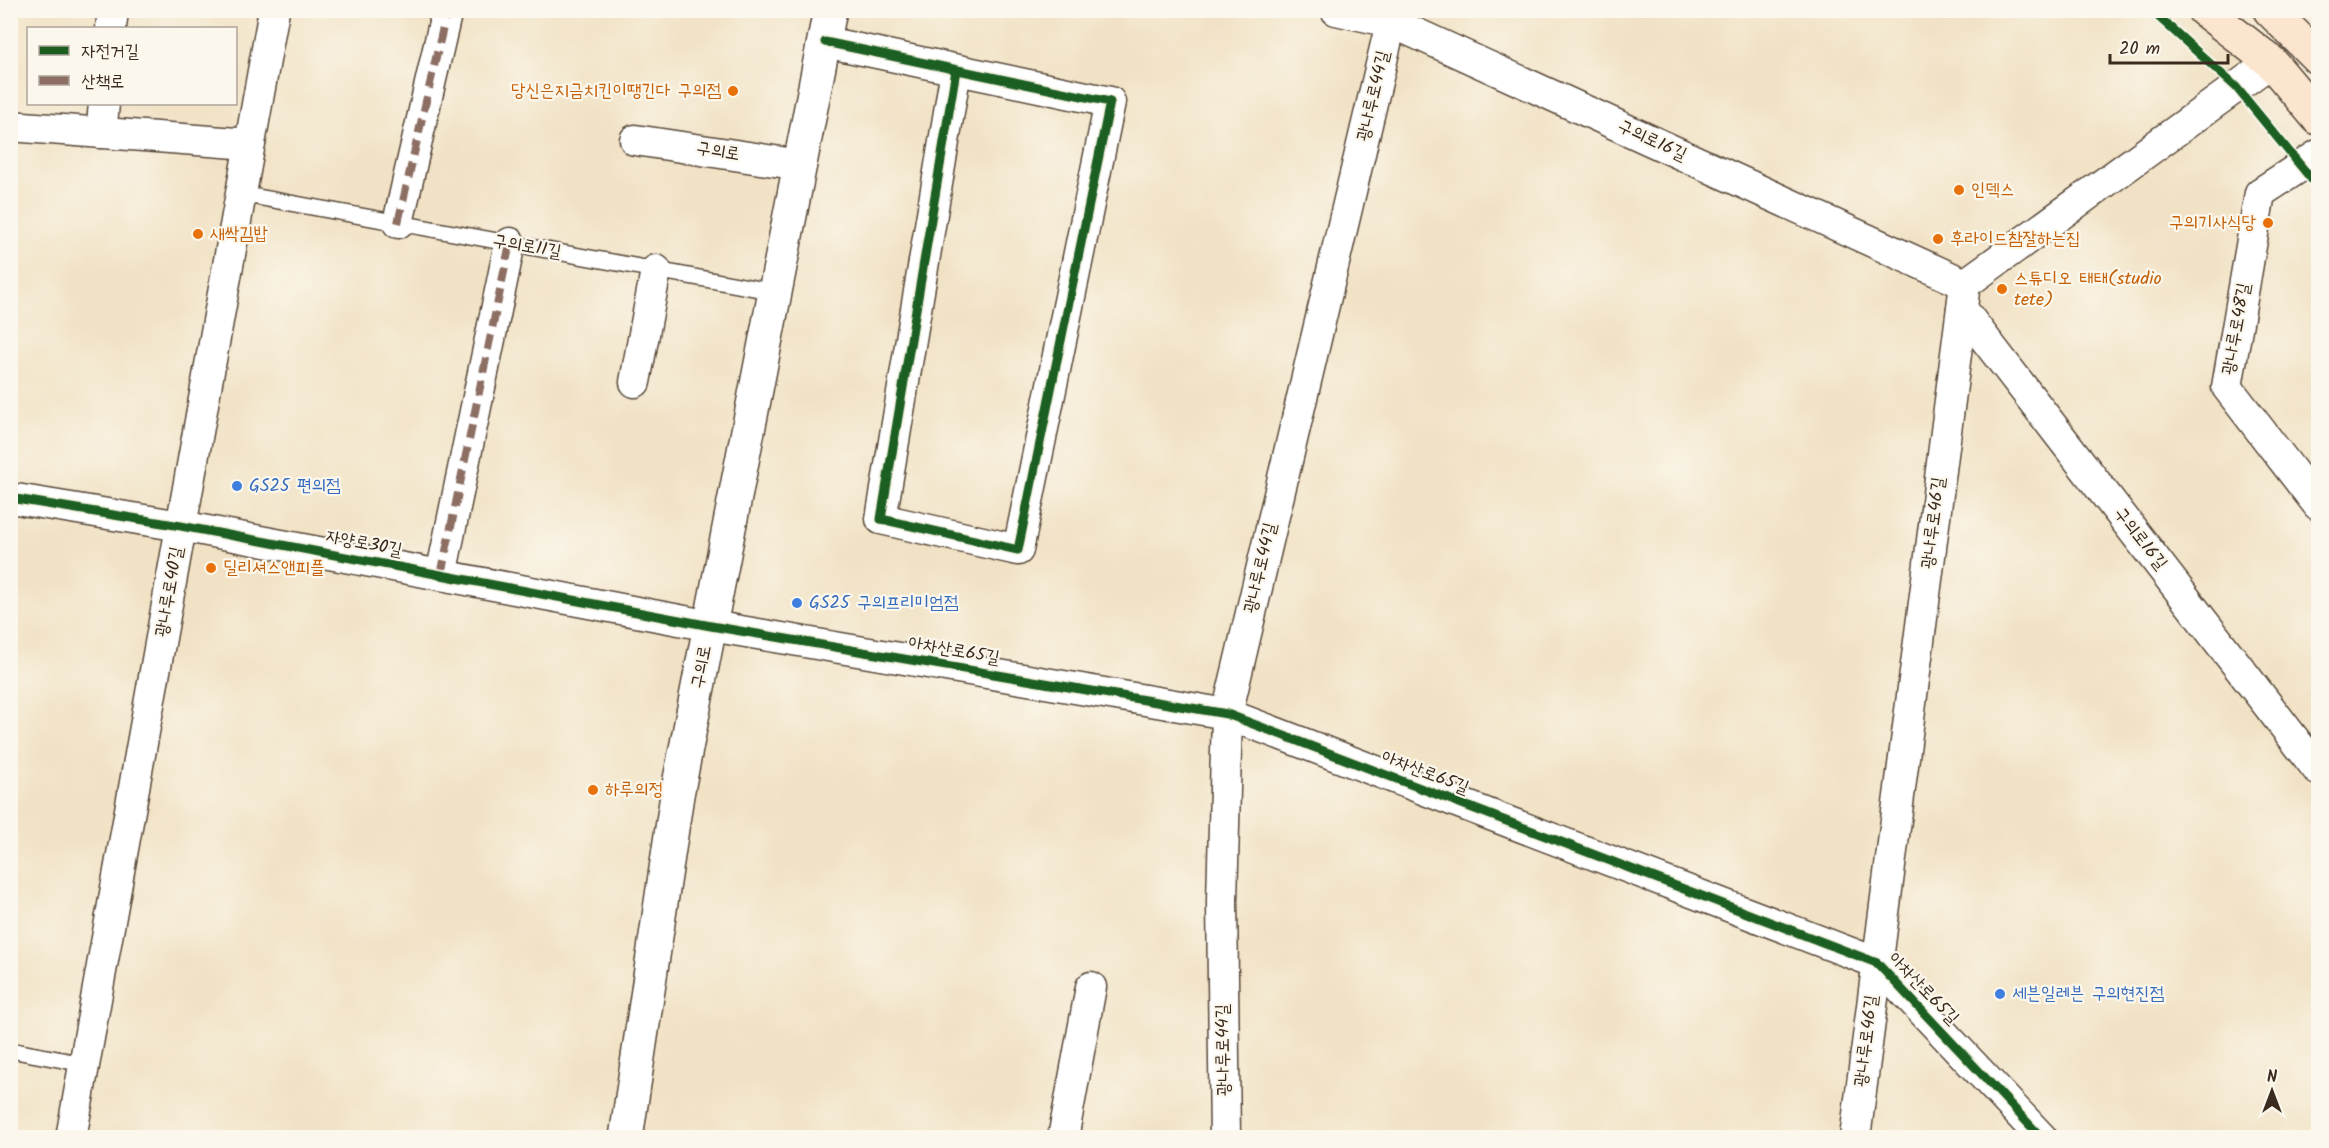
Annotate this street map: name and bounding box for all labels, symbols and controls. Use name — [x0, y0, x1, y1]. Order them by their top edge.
legend — [27, 27, 237, 105]
scale bar — [2110, 27, 2228, 65]
text: 20 m — [2119, 35, 2160, 64]
text: 자전거길 — [81, 38, 139, 67]
street label: 광나루로44길 — [1349, 47, 1399, 144]
text: 산책로 — [81, 68, 124, 97]
place label: 당신은지금치킨이땡긴다 구의점 — [511, 77, 722, 106]
marker: 당신은지금치킨이땡긴다 구의점 — [726, 84, 740, 98]
street label: 구의로16길 — [1613, 112, 1692, 170]
street label: 구의로 — [694, 134, 742, 170]
place label: 인덱스 — [1971, 176, 2014, 205]
marker: 인덱스 — [1952, 183, 1966, 197]
place label: 구의기사식당 — [2169, 209, 2257, 238]
marker: 구의기사식당 — [2261, 216, 2275, 230]
place label: 새싹김밥 — [210, 220, 268, 249]
place label: 후라이드참잘하는집 — [1950, 225, 2080, 254]
marker: 새싹김밥 — [191, 227, 205, 241]
street label: 구의로11길 — [490, 227, 564, 267]
marker: 후라이드참잘하는집 — [1931, 232, 1945, 246]
place label: 스튜디오 태태(studio tete) — [2014, 265, 2162, 315]
street label: 광나루로48길 — [2215, 280, 2259, 377]
marker: 스튜디오 태태(studio tete) — [1995, 282, 2009, 296]
place label: GS25 편의점 — [249, 472, 341, 501]
street label: 광나루로46길 — [1914, 475, 1954, 571]
marker: GS25 편의점 — [230, 479, 244, 493]
street label: 구의로16길 — [2106, 501, 2174, 577]
street label: 광나루로44길 — [1236, 519, 1286, 616]
street label: 자양로30길 — [323, 522, 405, 566]
street label: 광나루로40길 — [148, 544, 192, 639]
place label: 딜리셔스앤피플 — [223, 554, 324, 583]
marker: 딜리셔스앤피플 — [204, 561, 218, 575]
place label: GS25 구의프리미엄점 — [809, 589, 959, 618]
marker: GS25 구의프리미엄점 — [790, 596, 804, 610]
street label: 아차산로65길 — [906, 629, 1002, 673]
street label: 구의로 — [684, 643, 720, 691]
street label: 아차산로65길 — [1377, 743, 1474, 803]
place label: 하루의정 — [605, 776, 663, 805]
marker: 하루의정 — [586, 783, 600, 797]
street label: 아차산로65길 — [1881, 946, 1966, 1033]
place label: 세븐일레븐 구의현진점 — [2012, 980, 2165, 1009]
marker: 세븐일레븐 구의현진점 — [1993, 987, 2007, 1001]
street label: 광나루로46길 — [1847, 993, 1887, 1089]
street label: 광나루로44길 — [1209, 1003, 1239, 1096]
north arrow — [2242, 1061, 2302, 1121]
text: N — [2267, 1065, 2277, 1090]

